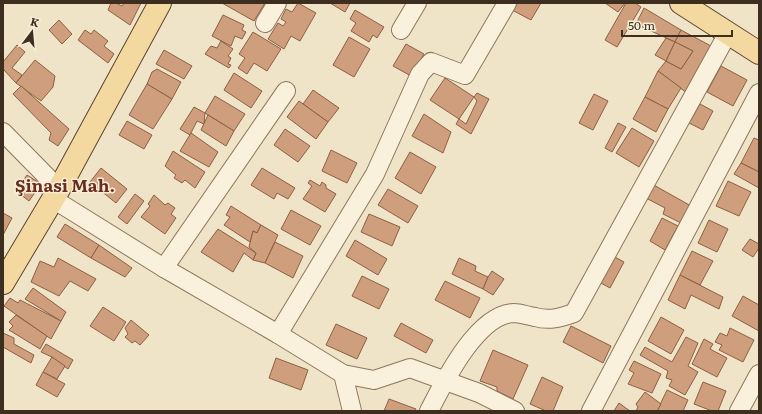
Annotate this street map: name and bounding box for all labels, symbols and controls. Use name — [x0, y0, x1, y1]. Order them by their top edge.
north arrow — [12, 12, 52, 52]
scale bar — [622, 12, 732, 38]
text: K — [29, 13, 42, 30]
text: 50 m — [628, 16, 655, 34]
district label: Şinasi Mah. — [15, 172, 115, 197]

